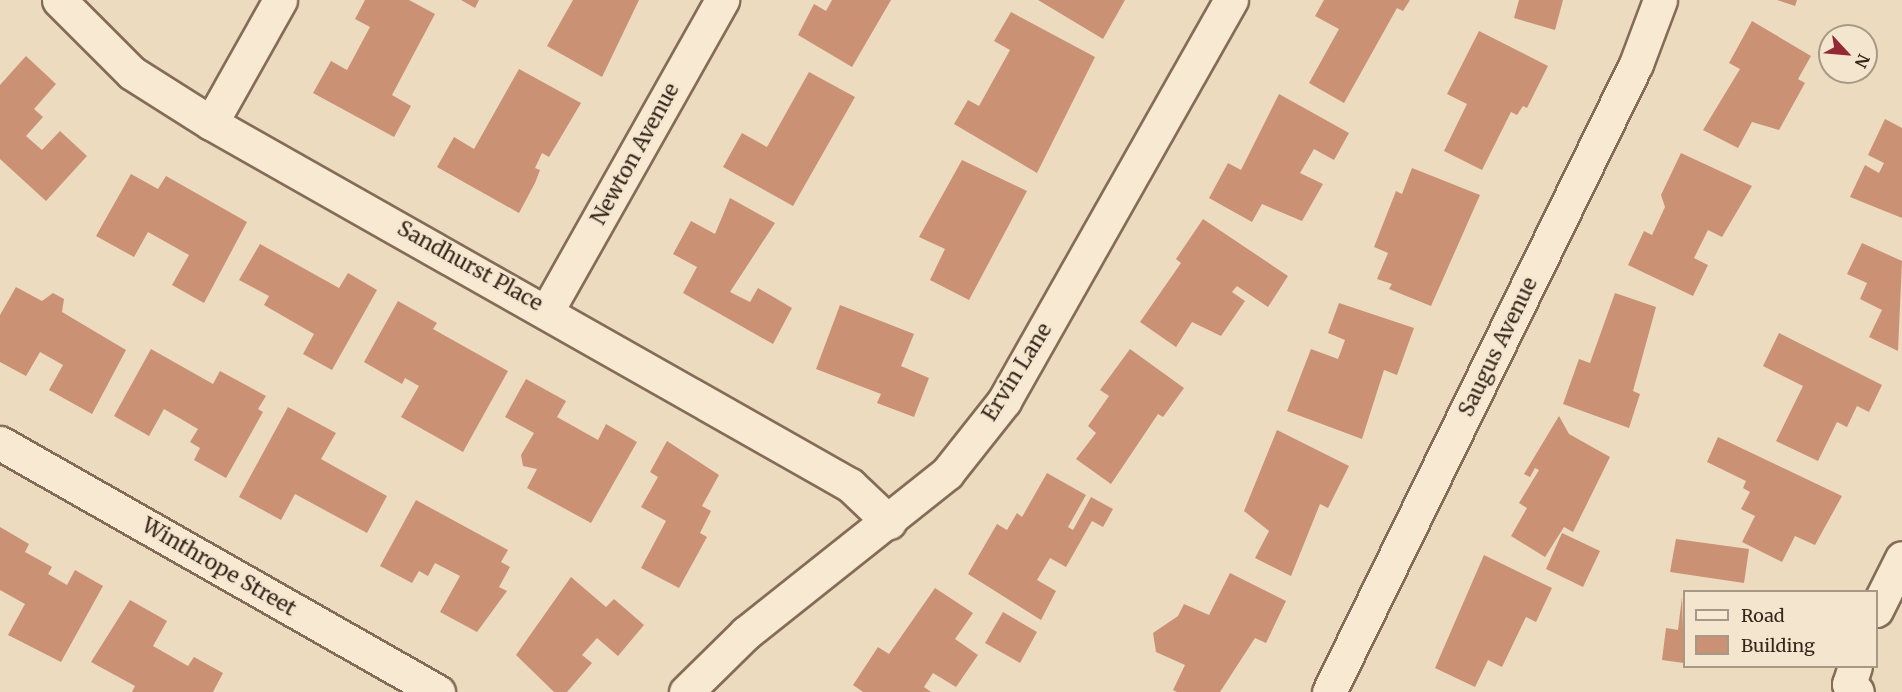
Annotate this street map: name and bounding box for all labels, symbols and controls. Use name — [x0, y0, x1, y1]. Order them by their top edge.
north arrow — [1818, 24, 1878, 84]
text: N — [1851, 51, 1874, 71]
street label: Newton Avenue — [586, 79, 684, 229]
street label: Sandhurst Place — [393, 216, 547, 316]
street label: Saugus Avenue — [1453, 273, 1543, 421]
street label: Ervin Lane — [977, 318, 1057, 426]
street label: Winthrope Street — [137, 513, 301, 621]
legend — [1683, 590, 1878, 668]
text: Road — [1741, 604, 1785, 627]
text: Building — [1741, 634, 1815, 657]

